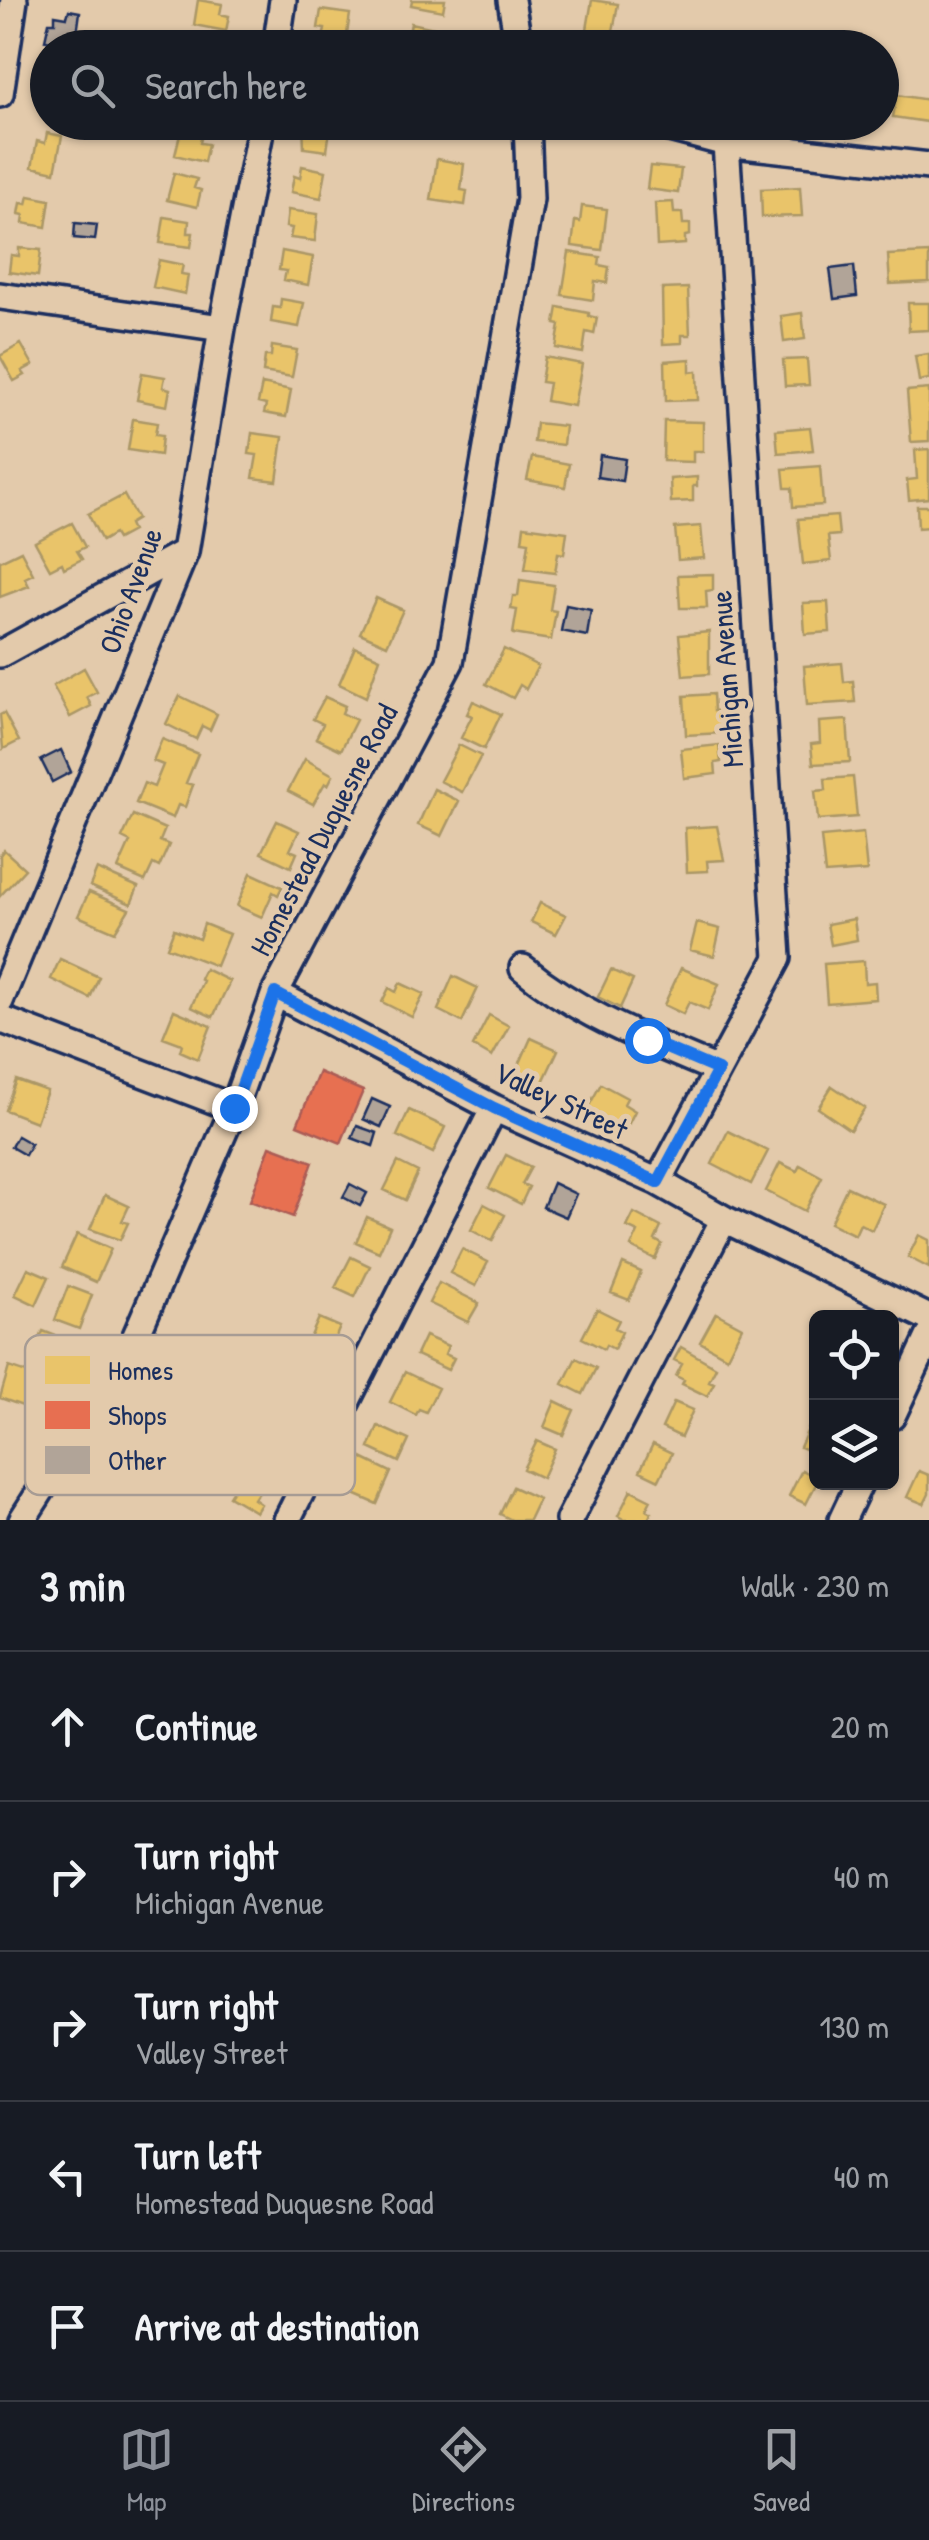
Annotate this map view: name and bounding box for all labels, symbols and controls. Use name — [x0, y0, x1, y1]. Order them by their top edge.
search box — [30, 30, 899, 140]
icon: search — [65, 58, 120, 113]
text: Search here — [145, 59, 307, 111]
street label: Ohio Avenue — [89, 522, 171, 659]
street label: Michigan Avenue — [700, 589, 752, 769]
street label: Homestead Duquesne Road — [240, 696, 407, 962]
route start — [625, 1018, 671, 1064]
street label: Valley Street — [488, 1052, 635, 1149]
route end — [212, 1086, 258, 1132]
map controls — [809, 1310, 899, 1490]
button: locate — [809, 1310, 899, 1400]
legend — [25, 1335, 355, 1495]
text: Homes — [108, 1351, 173, 1389]
text: Shops — [108, 1396, 167, 1434]
button: layers — [809, 1400, 899, 1490]
text: Other — [108, 1441, 167, 1479]
text: 3 min — [40, 1557, 125, 1614]
text: Walk · 230 m — [741, 1564, 889, 1607]
icon: ahead — [40, 1699, 95, 1754]
text: Continue — [135, 1700, 257, 1752]
text: 20 m — [831, 1705, 889, 1748]
text: Turn right — [135, 1829, 278, 1881]
icon: right — [40, 1849, 95, 1904]
text: 40 m — [834, 1855, 889, 1898]
text: Michigan Avenue — [135, 1881, 324, 1924]
text: Turn right — [135, 1979, 278, 2031]
icon: right — [40, 1999, 95, 2054]
text: 130 m — [820, 2005, 889, 2048]
text: Valley Street — [135, 2031, 287, 2074]
text: Turn left — [135, 2129, 260, 2181]
icon: left — [40, 2149, 95, 2204]
text: 40 m — [834, 2155, 889, 2198]
text: Homestead Duquesne Road — [135, 2181, 434, 2224]
icon: arrive — [40, 2299, 95, 2354]
text: Arrive at destination — [135, 2300, 419, 2352]
tab: Map — [119, 2422, 174, 2520]
tab: Directions — [412, 2422, 515, 2520]
tab: Saved — [753, 2422, 810, 2520]

